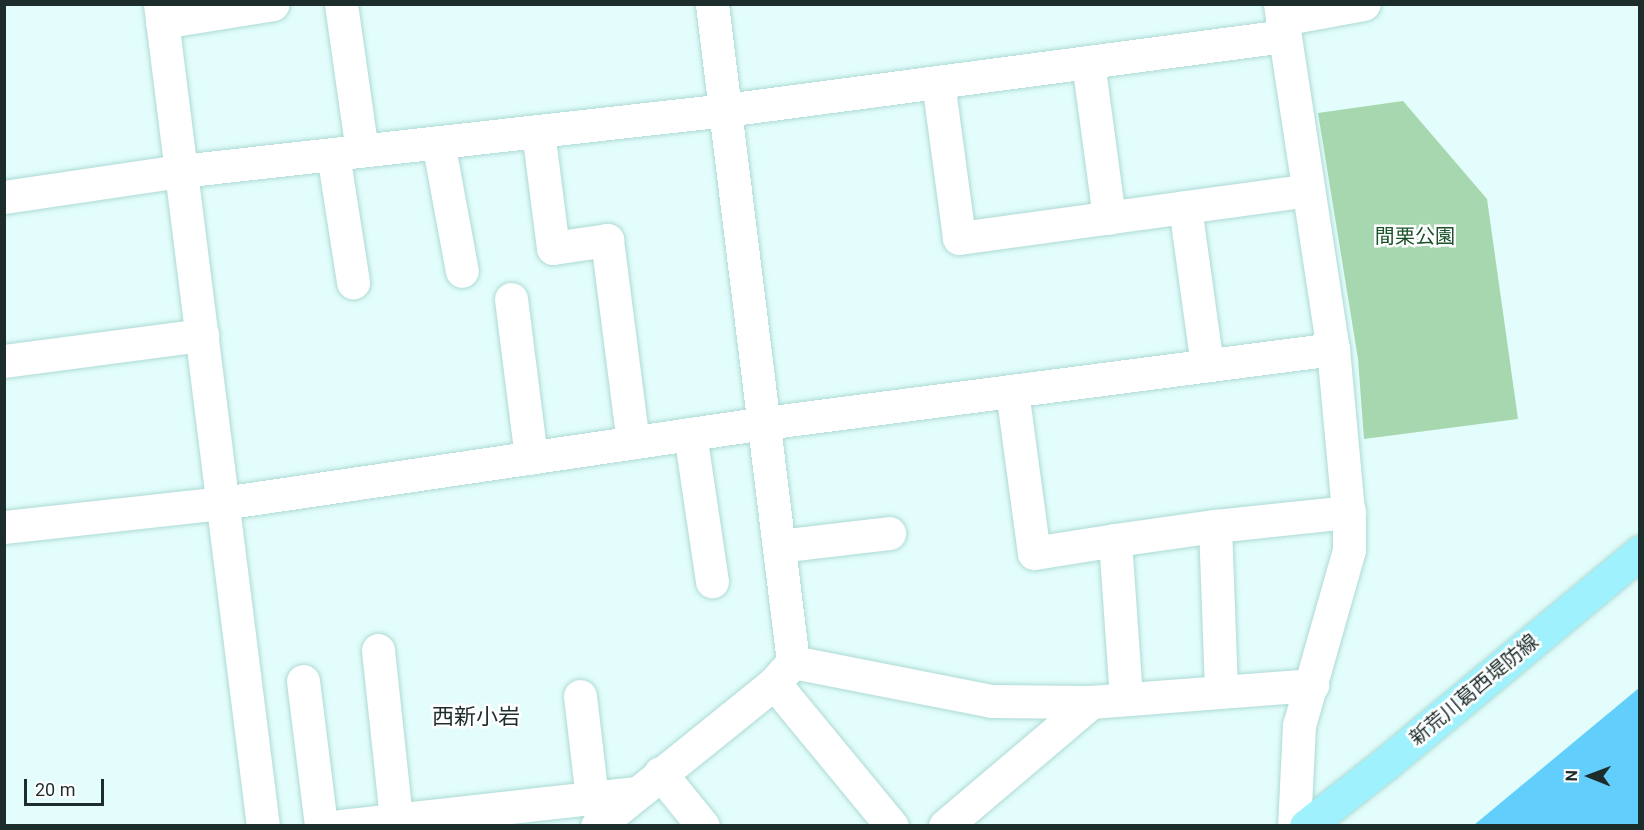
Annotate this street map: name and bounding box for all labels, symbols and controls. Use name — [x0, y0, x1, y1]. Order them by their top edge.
park label: 間栗公園 — [1375, 224, 1455, 248]
street label: 新荒川葛西堤防線 — [1405, 629, 1543, 751]
district label: 西新小岩 — [432, 704, 520, 730]
north arrow — [1560, 746, 1620, 806]
scale bar — [27, 767, 106, 805]
text: N — [1562, 770, 1581, 781]
text: 20 m — [35, 779, 75, 800]

